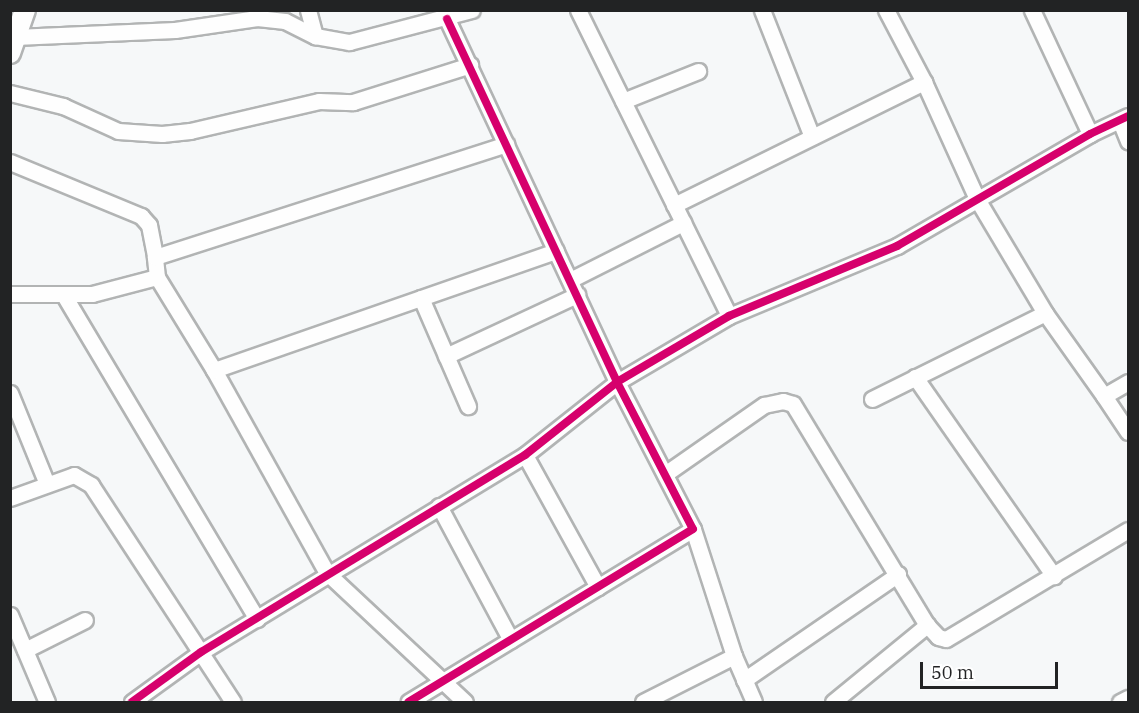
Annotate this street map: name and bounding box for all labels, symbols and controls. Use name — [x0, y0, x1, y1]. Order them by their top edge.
scale bar — [923, 650, 1061, 688]
text: 50 m — [931, 661, 974, 684]

